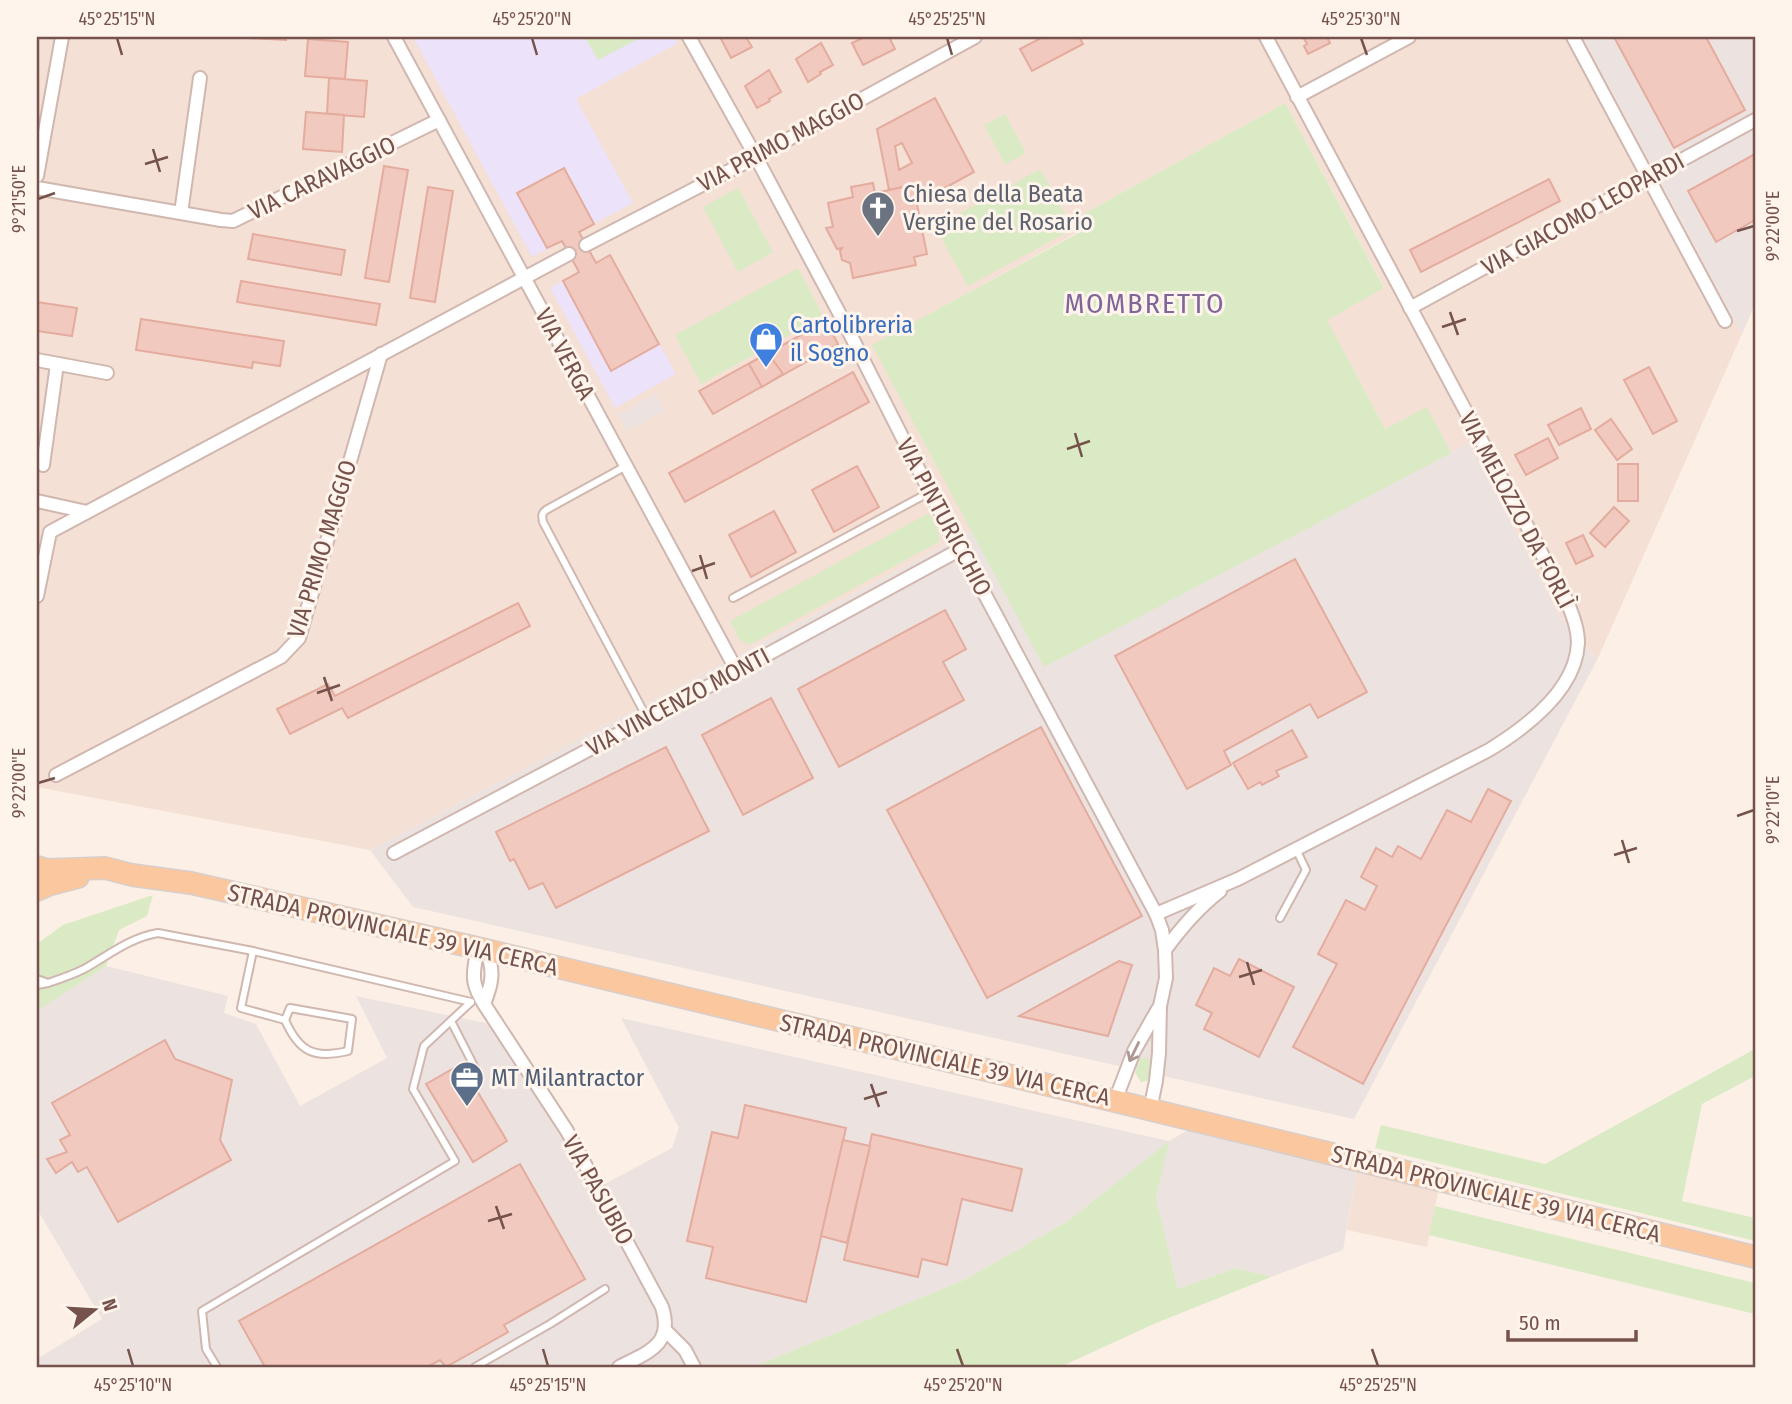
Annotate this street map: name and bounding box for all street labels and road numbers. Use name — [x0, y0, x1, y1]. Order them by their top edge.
street label: VIA PRIMO MAGGIO — [693, 86, 869, 198]
street label: VIA CARAVAGGIO — [244, 130, 400, 226]
street label: VIA GIACOMO LEOPARDI — [1477, 147, 1689, 281]
street label: VIA VERGA — [529, 304, 601, 405]
street label: VIA MELOZZO DA FORLÌ — [1453, 406, 1582, 613]
street label: VIA PINTURICCHIO — [891, 433, 997, 601]
street label: VIA PRIMO MAGGIO — [282, 457, 362, 641]
street label: VIA VINCENZO MONTI — [582, 642, 774, 762]
street label: STRADA PROVINCIALE 39 VIA CERCA — [225, 878, 561, 982]
street label: STRADA PROVINCIALE 39 VIA CERCA — [777, 1008, 1113, 1112]
street label: VIA PASUBIO — [556, 1130, 640, 1250]
street label: STRADA PROVINCIALE 39 VIA CERCA — [1329, 1140, 1664, 1249]

